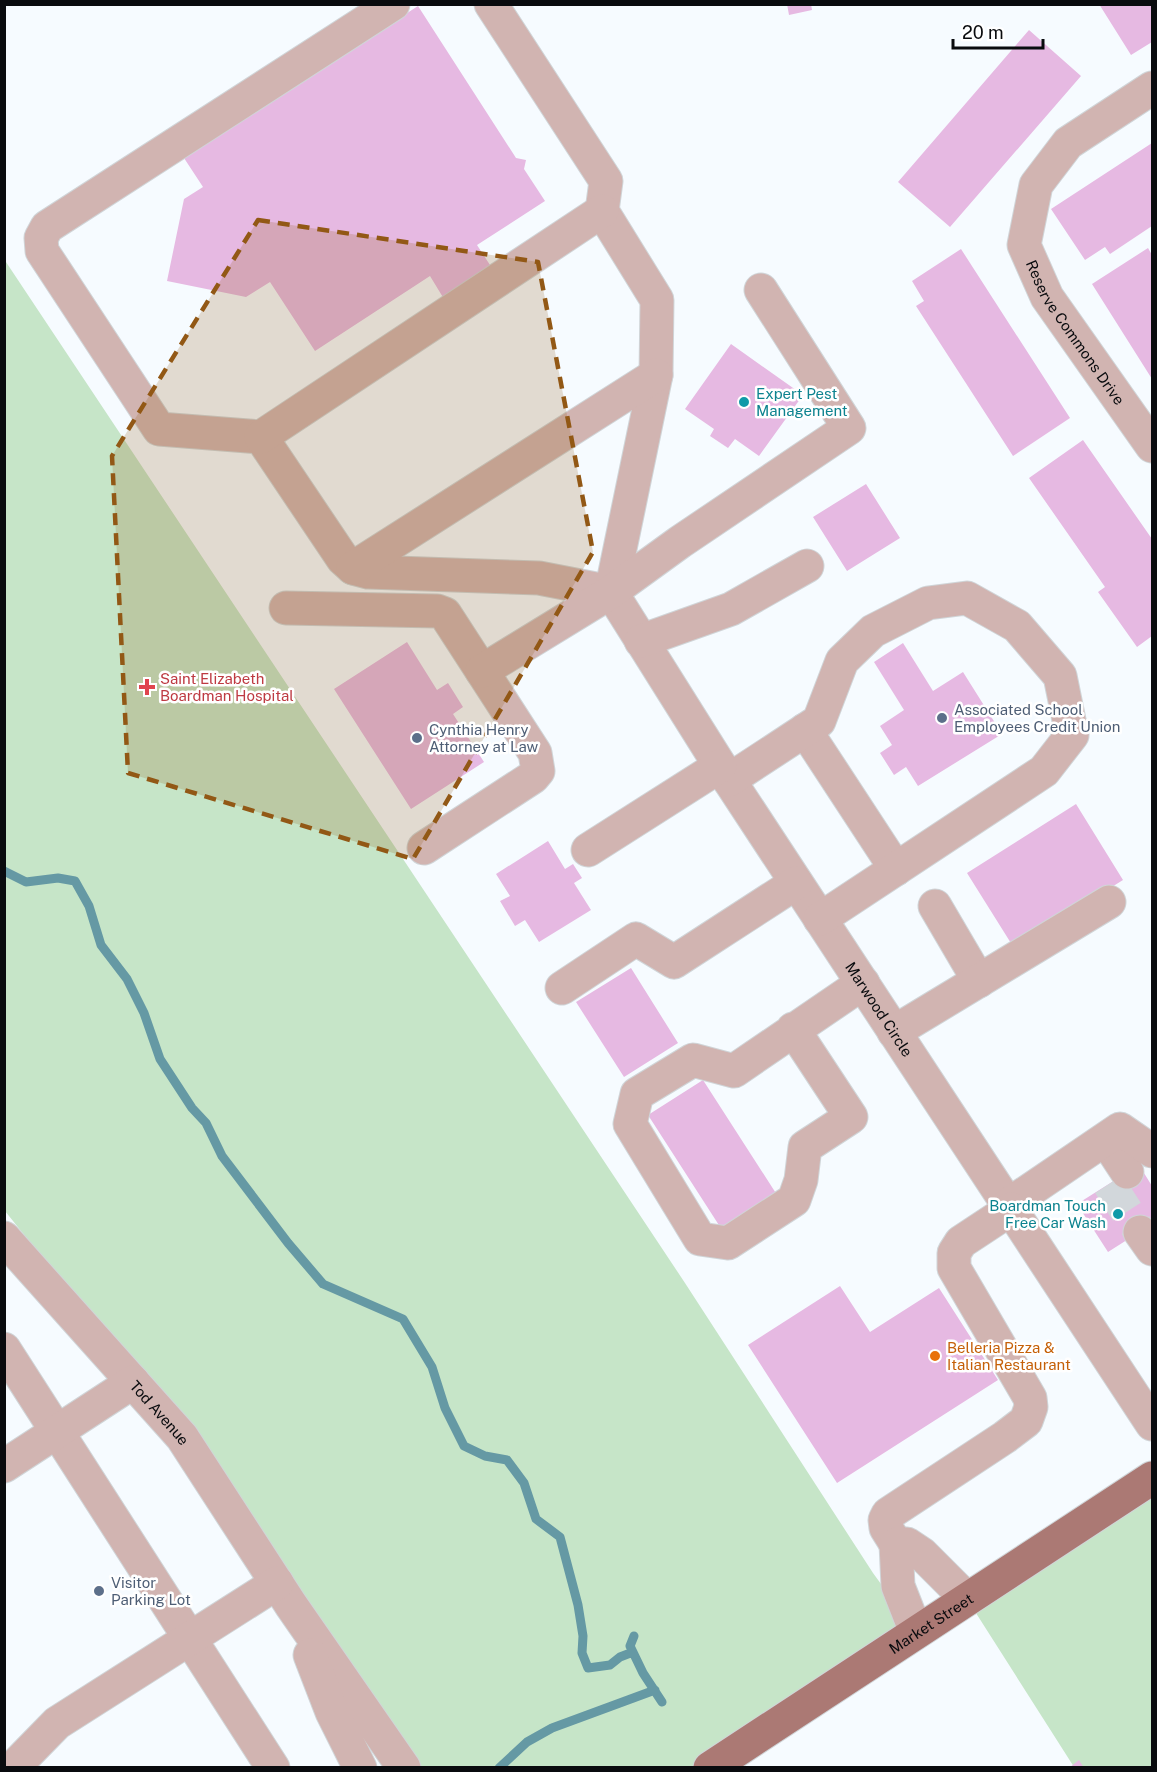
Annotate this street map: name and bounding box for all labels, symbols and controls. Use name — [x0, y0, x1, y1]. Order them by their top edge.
scale bar — [953, 12, 1043, 50]
text: 20 m — [962, 22, 1004, 43]
street label: Reserve Commons Drive — [1023, 257, 1128, 408]
place label: Expert Pest Management — [756, 385, 848, 419]
marker: Expert Pest Management — [737, 395, 751, 409]
place label: Saint Elizabeth Boardman Hospital — [160, 670, 294, 704]
marker: Saint Elizabeth Boardman Hospital — [138, 678, 156, 696]
place label: Associated School Employees Credit Union — [954, 701, 1120, 735]
marker: Associated School Employees Credit Union — [935, 711, 949, 725]
place label: Cynthia Henry Attorney at Law — [429, 721, 538, 755]
marker: Cynthia Henry Attorney at Law — [410, 731, 424, 745]
street label: Marwood Circle — [842, 959, 917, 1059]
place label: Boardman Touch Free Car Wash — [989, 1197, 1106, 1231]
marker: Boardman Touch Free Car Wash — [1111, 1207, 1125, 1221]
place label: Belleria Pizza & Italian Restaurant — [947, 1339, 1071, 1373]
marker: Belleria Pizza & Italian Restaurant — [928, 1349, 942, 1363]
street label: Tod Avenue — [127, 1377, 193, 1448]
place label: Visitor Parking Lot — [111, 1574, 191, 1608]
marker: Visitor Parking Lot — [92, 1584, 106, 1598]
street label: Market Street — [886, 1589, 976, 1657]

